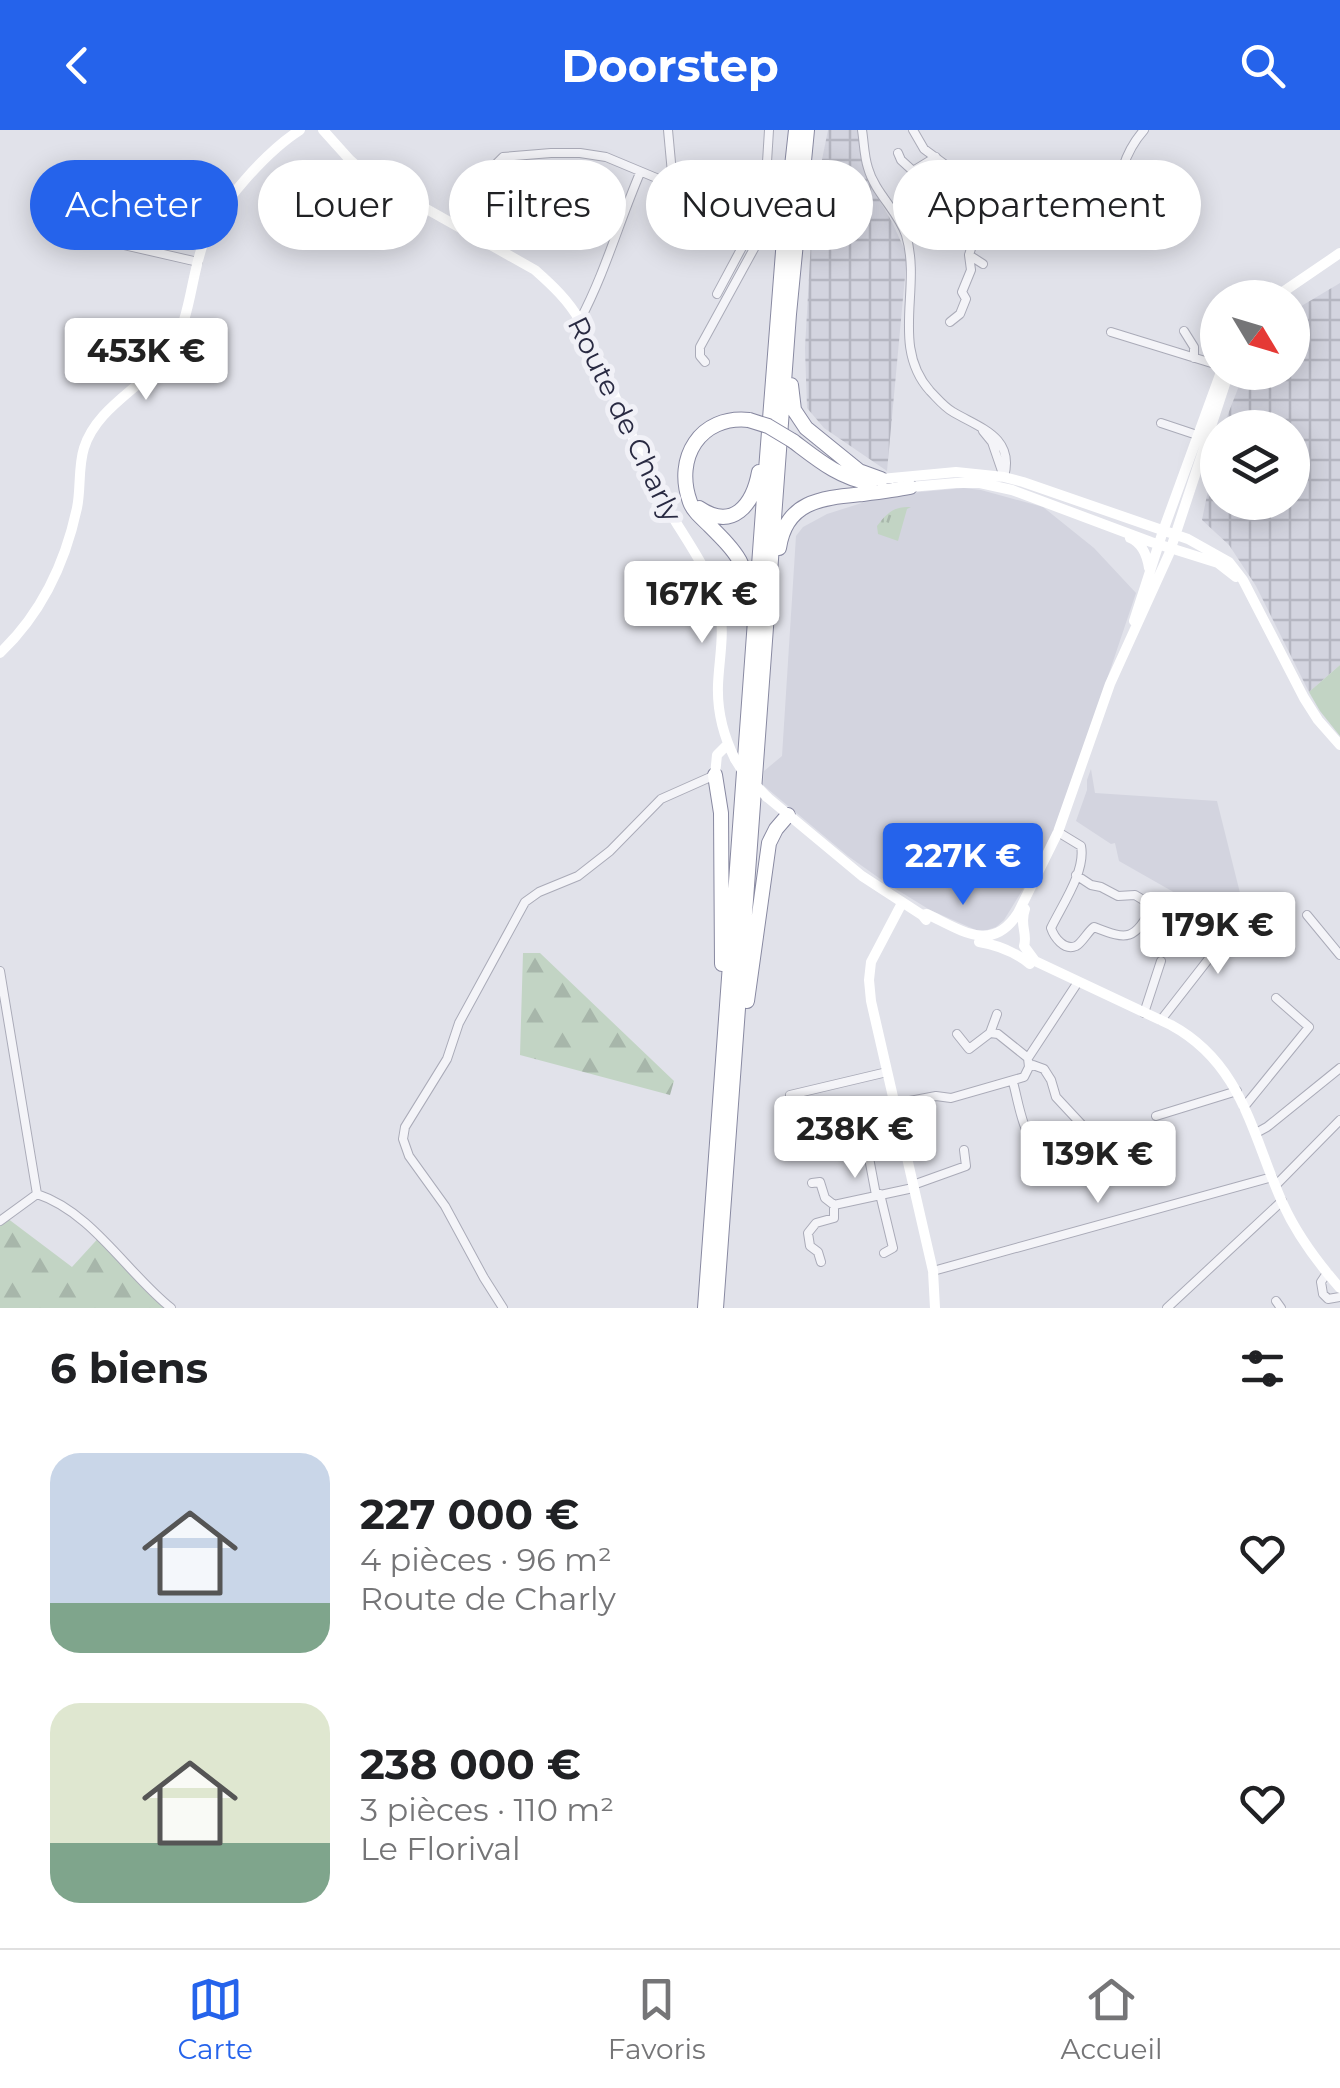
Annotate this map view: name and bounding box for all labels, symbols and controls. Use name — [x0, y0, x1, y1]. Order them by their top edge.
icon: back — [50, 38, 105, 93]
text: Doorstep — [561, 38, 779, 93]
icon: search — [1235, 38, 1290, 93]
chip: Acheter — [30, 160, 238, 250]
chip: Louer — [258, 160, 429, 250]
chip: Filtres — [449, 160, 626, 250]
chip: Nouveau — [646, 160, 873, 250]
chip: Appartement — [893, 160, 1201, 250]
north arrow — [1200, 280, 1310, 390]
map controls — [1200, 280, 1310, 520]
street label: Route de Charly — [561, 311, 690, 528]
pin: 453K € — [65, 318, 227, 403]
text: 453K € — [87, 331, 205, 370]
button: layers — [1200, 410, 1310, 520]
pin: 167K € — [621, 561, 783, 646]
text: 167K € — [646, 574, 758, 613]
pin: 227K € — [882, 823, 1044, 908]
text: 227K € — [905, 836, 1021, 875]
pin: 179K € — [1137, 892, 1299, 977]
text: 179K € — [1162, 905, 1274, 944]
pin: 238K € — [774, 1096, 936, 1181]
text: 238K € — [796, 1109, 914, 1148]
pin: 139K € — [1017, 1121, 1179, 1206]
text: 139K € — [1043, 1134, 1153, 1173]
icon: filters — [1235, 1341, 1290, 1396]
text: 6 biens — [50, 1342, 208, 1394]
text: 227 000 € — [360, 1488, 579, 1540]
icon: home — [130, 1493, 250, 1613]
icon: heart — [1235, 1526, 1290, 1581]
text: 4 pièces · 96 m² — [360, 1540, 612, 1579]
text: Route de Charly — [360, 1579, 616, 1618]
text: 238 000 € — [360, 1738, 581, 1790]
icon: home — [130, 1743, 250, 1863]
icon: heart — [1235, 1776, 1290, 1831]
text: 3 pièces · 110 m² — [360, 1790, 614, 1829]
text: Le Florival — [360, 1829, 521, 1868]
tab: Carte — [177, 1972, 253, 2066]
tab: Favoris — [608, 1972, 706, 2066]
tab: Accueil — [1061, 1972, 1163, 2066]

